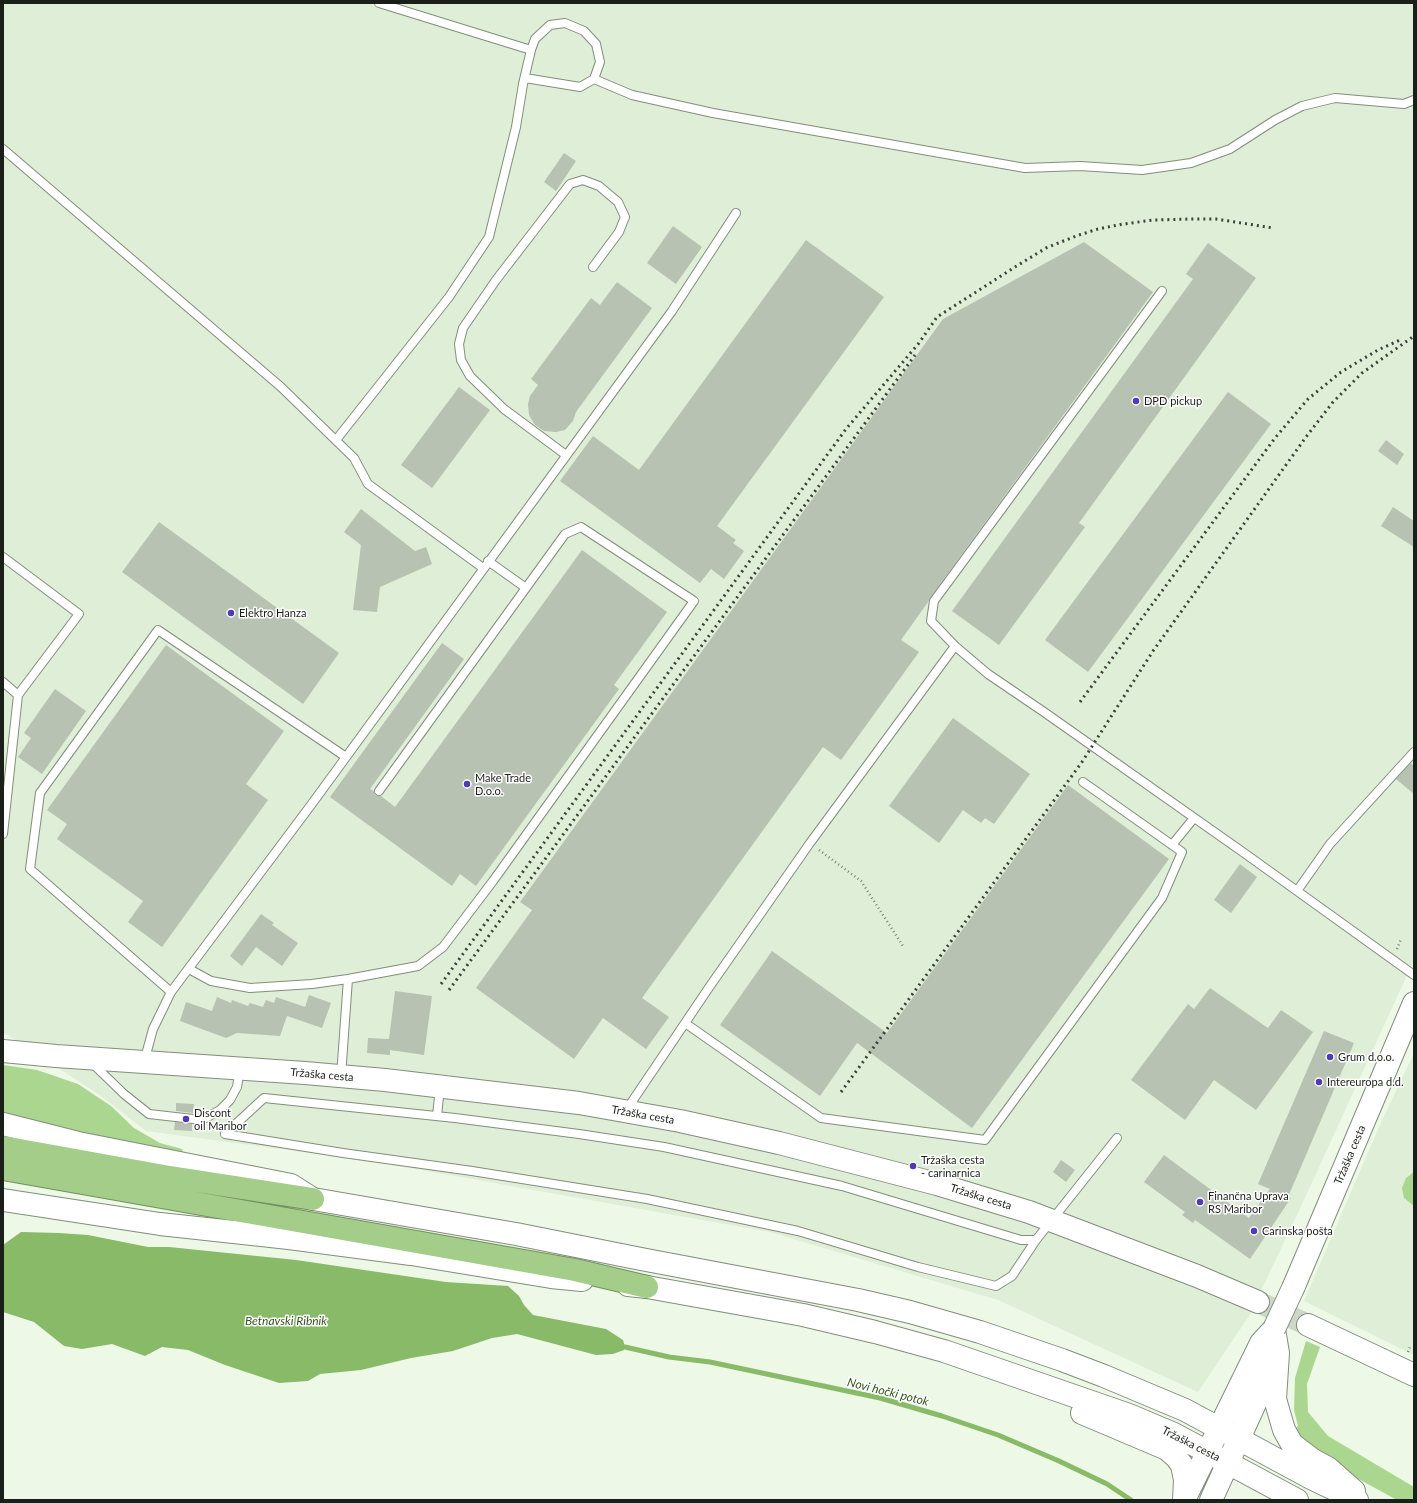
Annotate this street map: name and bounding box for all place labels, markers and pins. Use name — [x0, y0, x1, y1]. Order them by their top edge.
place label: DPD pickup — [1144, 394, 1202, 408]
marker: DPD pickup — [1131, 396, 1141, 406]
place label: Elektro Hanza — [239, 606, 306, 620]
marker: Elektro Hanza — [226, 608, 236, 618]
place label: Make Trade D.o.o. — [475, 771, 531, 797]
marker: Make Trade D.o.o. — [462, 779, 472, 789]
place label: Grum d.o.o. — [1338, 1050, 1394, 1064]
marker: Grum d.o.o. — [1325, 1052, 1335, 1062]
place label: Intereuropa d.d. — [1327, 1075, 1403, 1089]
marker: Intereuropa d.d. — [1314, 1077, 1324, 1087]
place label: Discont oil Maribor — [194, 1106, 247, 1132]
marker: Discont oil Maribor — [181, 1114, 191, 1124]
place label: Tržaška cesta - carinarnica — [921, 1153, 984, 1179]
marker: Tržaška cesta - carinarnica — [908, 1161, 918, 1171]
place label: Finančna Uprava RS Maribor — [1208, 1189, 1289, 1215]
marker: Finančna Uprava RS Maribor — [1195, 1197, 1205, 1207]
place label: Carinska pošta — [1262, 1224, 1333, 1238]
marker: Carinska pošta — [1249, 1226, 1259, 1236]

